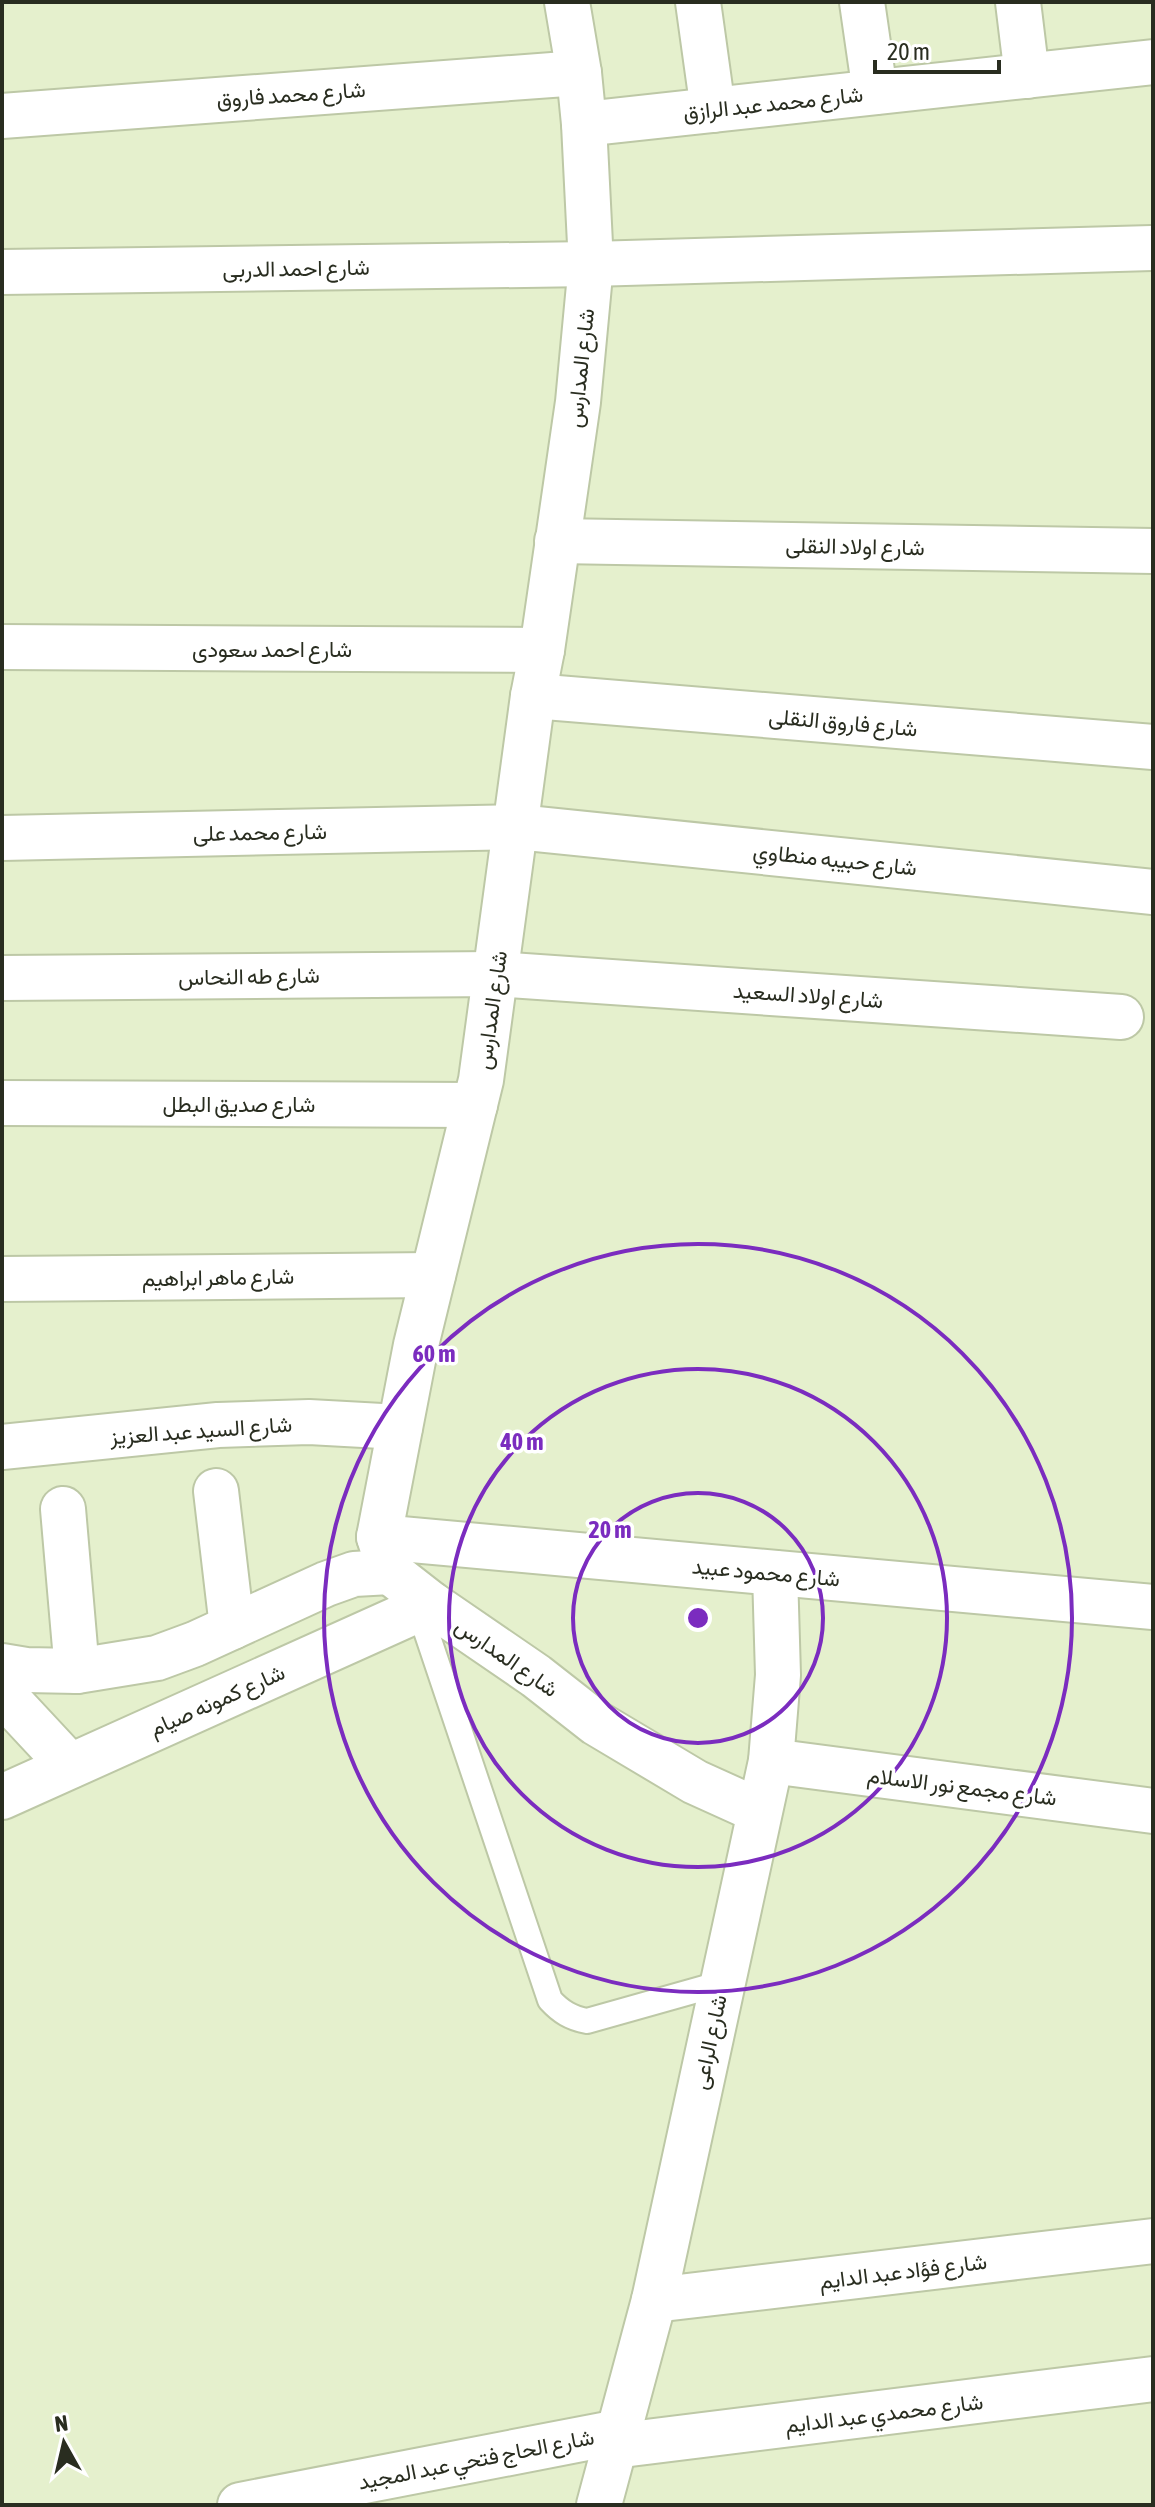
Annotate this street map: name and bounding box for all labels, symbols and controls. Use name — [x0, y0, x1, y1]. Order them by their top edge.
scale bar — [875, 24, 999, 74]
text: 20 m — [887, 38, 930, 65]
street label: شارع محمد فاروق — [216, 76, 367, 114]
street label: شارع محمد عبد الرازق — [682, 81, 864, 127]
street label: شارع احمد الدربى — [222, 254, 370, 284]
street label: شارع المدارس — [561, 307, 601, 429]
street label: شارع اولاد النقلى — [785, 532, 925, 562]
street label: شارع احمد سعودى — [192, 636, 352, 664]
street label: شارع فاروق النقلى — [767, 703, 919, 743]
street label: شارع محمد على — [193, 818, 327, 848]
street label: شارع حبيبه منطاوي — [751, 837, 918, 887]
street label: شارع المدارس — [470, 949, 514, 1071]
street label: شارع طه النحاس — [178, 962, 320, 992]
street label: شارع اولاد السعيد — [732, 977, 884, 1015]
street label: شارع صديق البطل — [163, 1091, 315, 1119]
street label: شارع ماهر ابراهيم — [142, 1263, 294, 1293]
text: 60 m — [412, 1340, 456, 1367]
street label: شارع السيد عبد العزيز — [108, 1411, 293, 1451]
text: 40 m — [499, 1428, 544, 1455]
text: 20 m — [588, 1516, 632, 1543]
street label: شارع محمود عبيد — [691, 1553, 841, 1593]
centre of rings — [684, 1604, 712, 1632]
street label: شارع المدارس — [449, 1612, 564, 1704]
street label: شارع كمونه صيام — [145, 1659, 289, 1743]
street label: شارع مجمع نور الاسلام — [866, 1761, 1058, 1813]
street label: شارع الراعى — [686, 1992, 734, 2092]
street label: شارع فؤاد عبد الدايم — [818, 2248, 989, 2296]
street label: شارع محمدي عبد الدايم — [783, 2388, 985, 2444]
north arrow — [24, 2403, 104, 2483]
text: N — [53, 2409, 69, 2437]
street label: شارع الحاج فتحي عبد المجيد — [356, 2423, 597, 2501]

